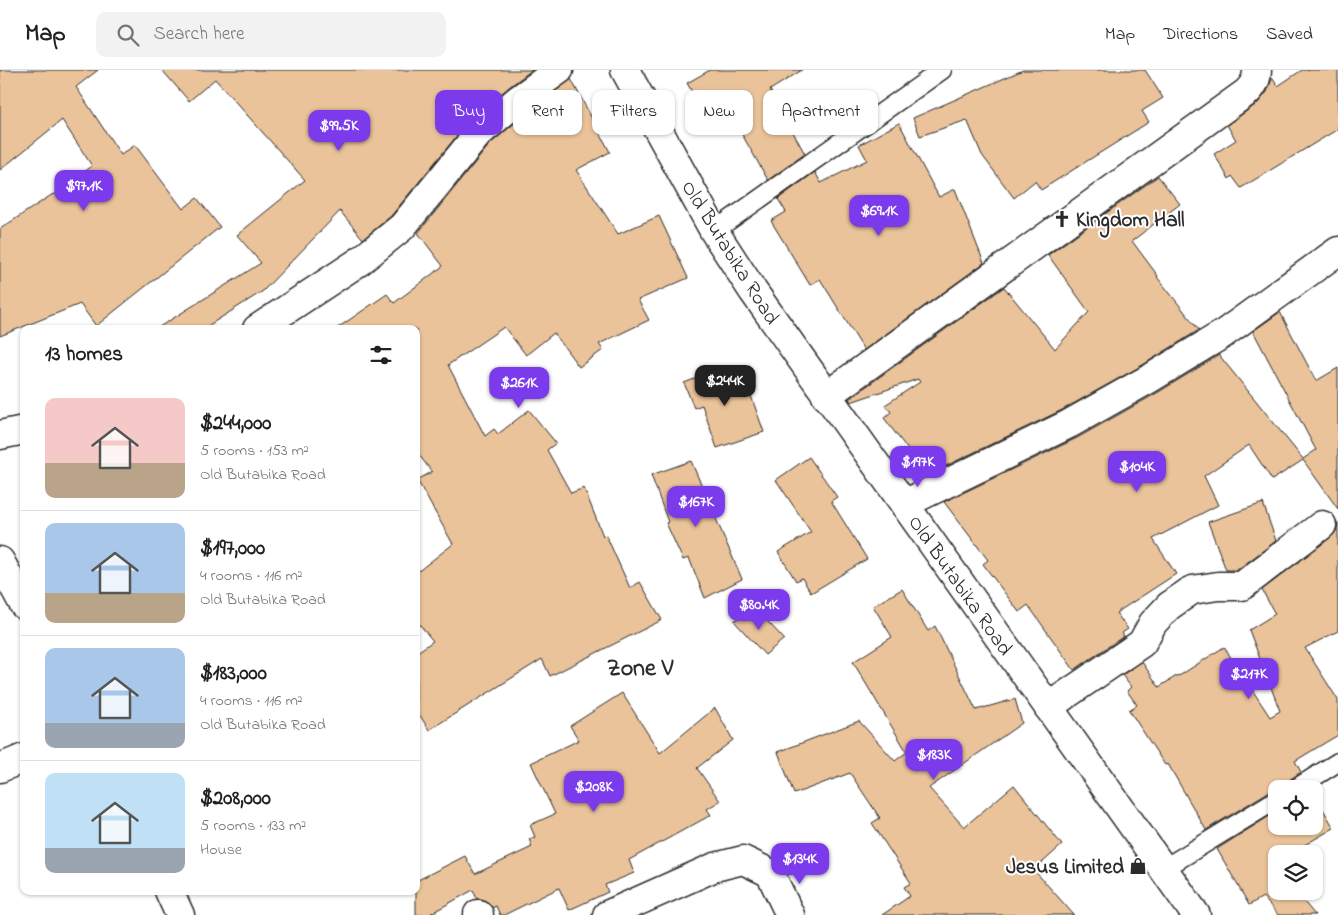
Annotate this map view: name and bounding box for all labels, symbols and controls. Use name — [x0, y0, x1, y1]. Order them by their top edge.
search box — [96, 12, 446, 57]
text: Map — [25, 17, 66, 52]
icon: search — [114, 21, 142, 49]
text: Search here — [154, 21, 245, 48]
text: Map — [1105, 22, 1135, 48]
text: Directions — [1163, 22, 1238, 48]
text: Saved — [1266, 22, 1313, 48]
chip: Buy — [435, 90, 503, 135]
chip: Rent — [513, 90, 582, 135]
chip: Filters — [592, 90, 675, 135]
chip: New — [685, 90, 753, 135]
chip: Apartment — [763, 90, 878, 135]
pin: $99.5K — [298, 109, 380, 152]
text: $99.5K — [319, 114, 359, 138]
pin: $97.1K — [43, 170, 125, 212]
text: $97.1K — [65, 174, 103, 198]
street label: Old Butabika Road — [673, 175, 786, 331]
pin: $69.1K — [838, 194, 920, 237]
text: $69.1K — [860, 199, 898, 223]
place label: Kingdom Hall — [1076, 206, 1185, 238]
church icon: Kingdom Hall — [1052, 209, 1072, 229]
text: 13 homes — [45, 340, 123, 370]
icon: filters — [367, 341, 395, 369]
pin: $244K — [690, 364, 760, 407]
pin: $261K — [484, 366, 554, 409]
text: $244K — [706, 369, 744, 393]
text: $261K — [500, 371, 538, 395]
text: $244,000 — [200, 409, 271, 439]
icon: home — [85, 418, 145, 478]
text: 5 rooms · 153 m² — [200, 439, 309, 463]
pin: $197K — [883, 446, 953, 488]
text: $197K — [901, 450, 935, 474]
pin: $104K — [1102, 450, 1172, 493]
text: $104K — [1119, 455, 1155, 479]
text: Old Butabika Road — [200, 463, 326, 487]
pin: $167K — [661, 486, 731, 528]
text: $167K — [678, 490, 714, 514]
street label: Old Butabika Road — [900, 510, 1019, 663]
text: $197,000 — [200, 534, 265, 564]
icon: home — [85, 543, 145, 603]
text: 4 rooms · 116 m² — [200, 564, 303, 588]
text: Old Butabika Road — [200, 588, 326, 612]
pin: $80.4K — [718, 588, 800, 631]
text: $80.4K — [739, 593, 779, 617]
district label: Zone V — [607, 652, 674, 687]
pin: $217K — [1214, 658, 1284, 700]
text: $183,000 — [200, 659, 267, 689]
text: $217K — [1230, 662, 1268, 686]
icon: home — [85, 668, 145, 728]
text: 4 rooms · 116 m² — [200, 689, 303, 713]
text: Old Butabika Road — [200, 713, 326, 737]
pin: $183K — [899, 738, 969, 781]
text: $183K — [916, 743, 952, 767]
pin: $208K — [559, 770, 629, 813]
text: $208K — [575, 775, 613, 799]
map controls — [1268, 780, 1323, 900]
button: locate — [1268, 780, 1323, 835]
text: $208,000 — [200, 784, 271, 814]
icon: home — [85, 793, 145, 853]
text: 5 rooms · 133 m² — [200, 814, 306, 838]
text: House — [200, 838, 242, 862]
pin: $134K — [765, 842, 835, 885]
button: layers — [1268, 845, 1323, 900]
text: $134K — [782, 847, 818, 871]
place label: Jesus Limited — [1006, 853, 1124, 883]
shop icon: Jesus Limited — [1128, 856, 1148, 876]

